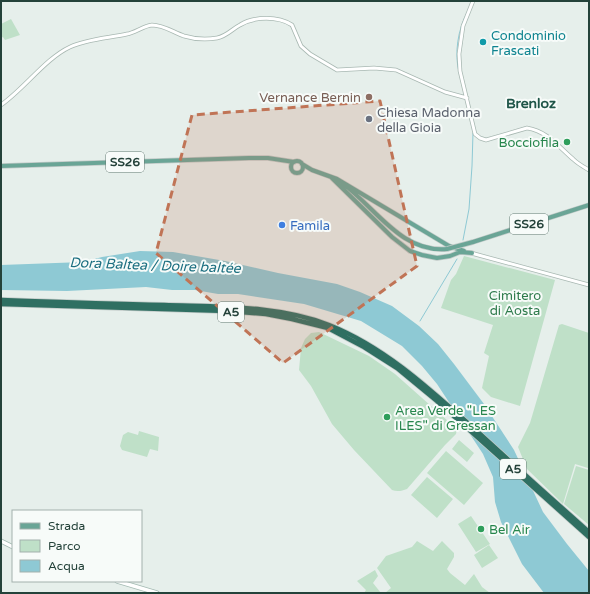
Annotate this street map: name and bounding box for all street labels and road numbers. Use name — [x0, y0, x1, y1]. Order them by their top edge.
road number: SS26 — [106, 152, 144, 172]
road number: SS26 — [510, 214, 548, 234]
road number: A5 — [218, 302, 244, 322]
road number: A5 — [500, 459, 526, 479]

